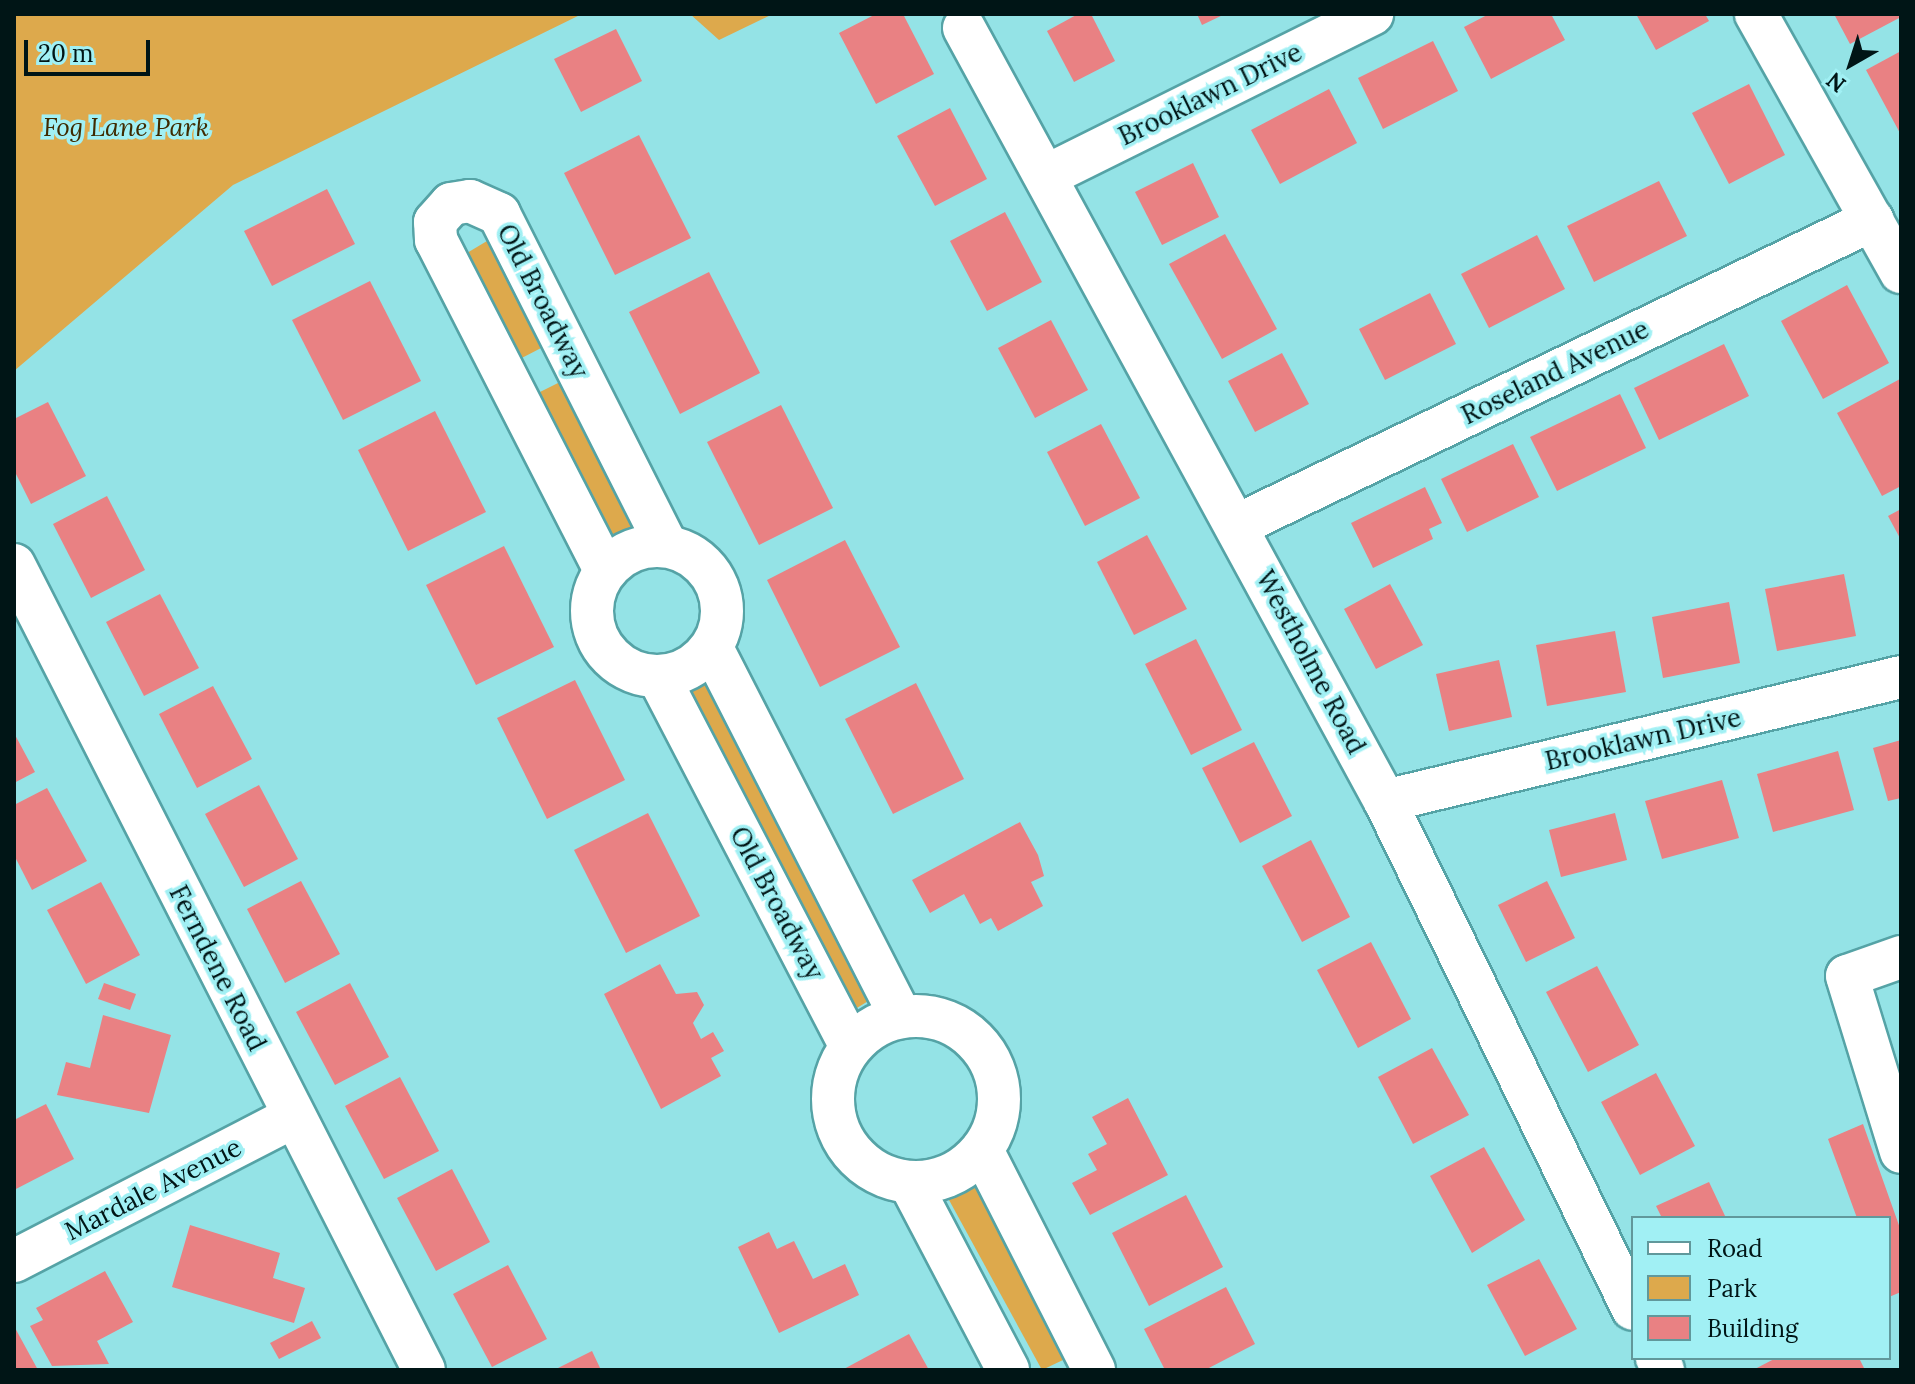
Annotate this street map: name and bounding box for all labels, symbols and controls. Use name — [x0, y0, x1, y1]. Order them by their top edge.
scale bar — [28, 24, 154, 74]
north arrow — [1811, 24, 1891, 104]
street label: Brooklawn Drive — [1113, 36, 1307, 152]
text: 20 m — [38, 38, 94, 69]
text: N — [1820, 66, 1851, 99]
park label: Fog Lane Park — [43, 111, 209, 143]
street label: Old Broadway — [491, 219, 595, 383]
street label: Roseland Avenue — [1456, 313, 1654, 431]
street label: Westholme Road — [1249, 565, 1373, 759]
street label: Brooklawn Drive — [1542, 701, 1744, 777]
street label: Old Broadway — [724, 821, 830, 985]
street label: Ferndene Road — [163, 880, 273, 1056]
street label: Mardale Avenue — [60, 1131, 246, 1247]
legend — [1631, 1216, 1891, 1360]
text: Road — [1707, 1233, 1763, 1264]
text: Park — [1707, 1273, 1757, 1304]
text: Building — [1707, 1313, 1798, 1344]

